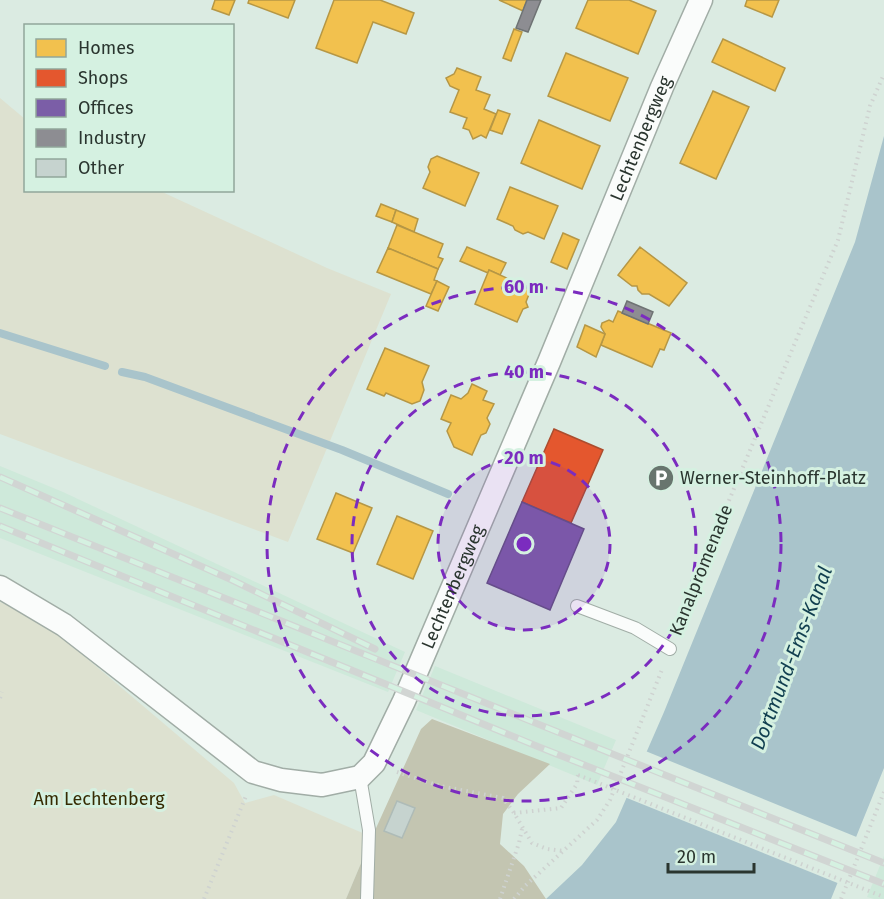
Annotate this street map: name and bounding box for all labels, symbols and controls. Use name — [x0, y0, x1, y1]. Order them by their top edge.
legend — [24, 24, 234, 192]
text: Homes — [78, 37, 134, 59]
text: Shops — [78, 67, 128, 89]
street label: Lechtenbergweg — [605, 72, 677, 204]
text: Offices — [78, 97, 133, 119]
text: Industry — [78, 127, 146, 149]
text: Other — [78, 157, 124, 179]
text: 60 m — [504, 276, 544, 298]
text: 40 m — [504, 361, 544, 383]
text: 20 m — [504, 447, 544, 469]
parking icon: Werner-Steinhoff-Platz — [646, 463, 676, 493]
place label: Werner-Steinhoff-Platz — [680, 467, 866, 489]
street label: Kanalpromenade — [665, 501, 737, 639]
street label: Lechtenbergweg — [417, 521, 489, 652]
centre of rings — [514, 534, 534, 554]
water label: Dortmund-Ems-Kanal — [745, 563, 837, 753]
park label: Am Lechtenberg — [33, 788, 165, 810]
scale bar — [668, 836, 754, 874]
text: 20 m — [677, 846, 716, 868]

